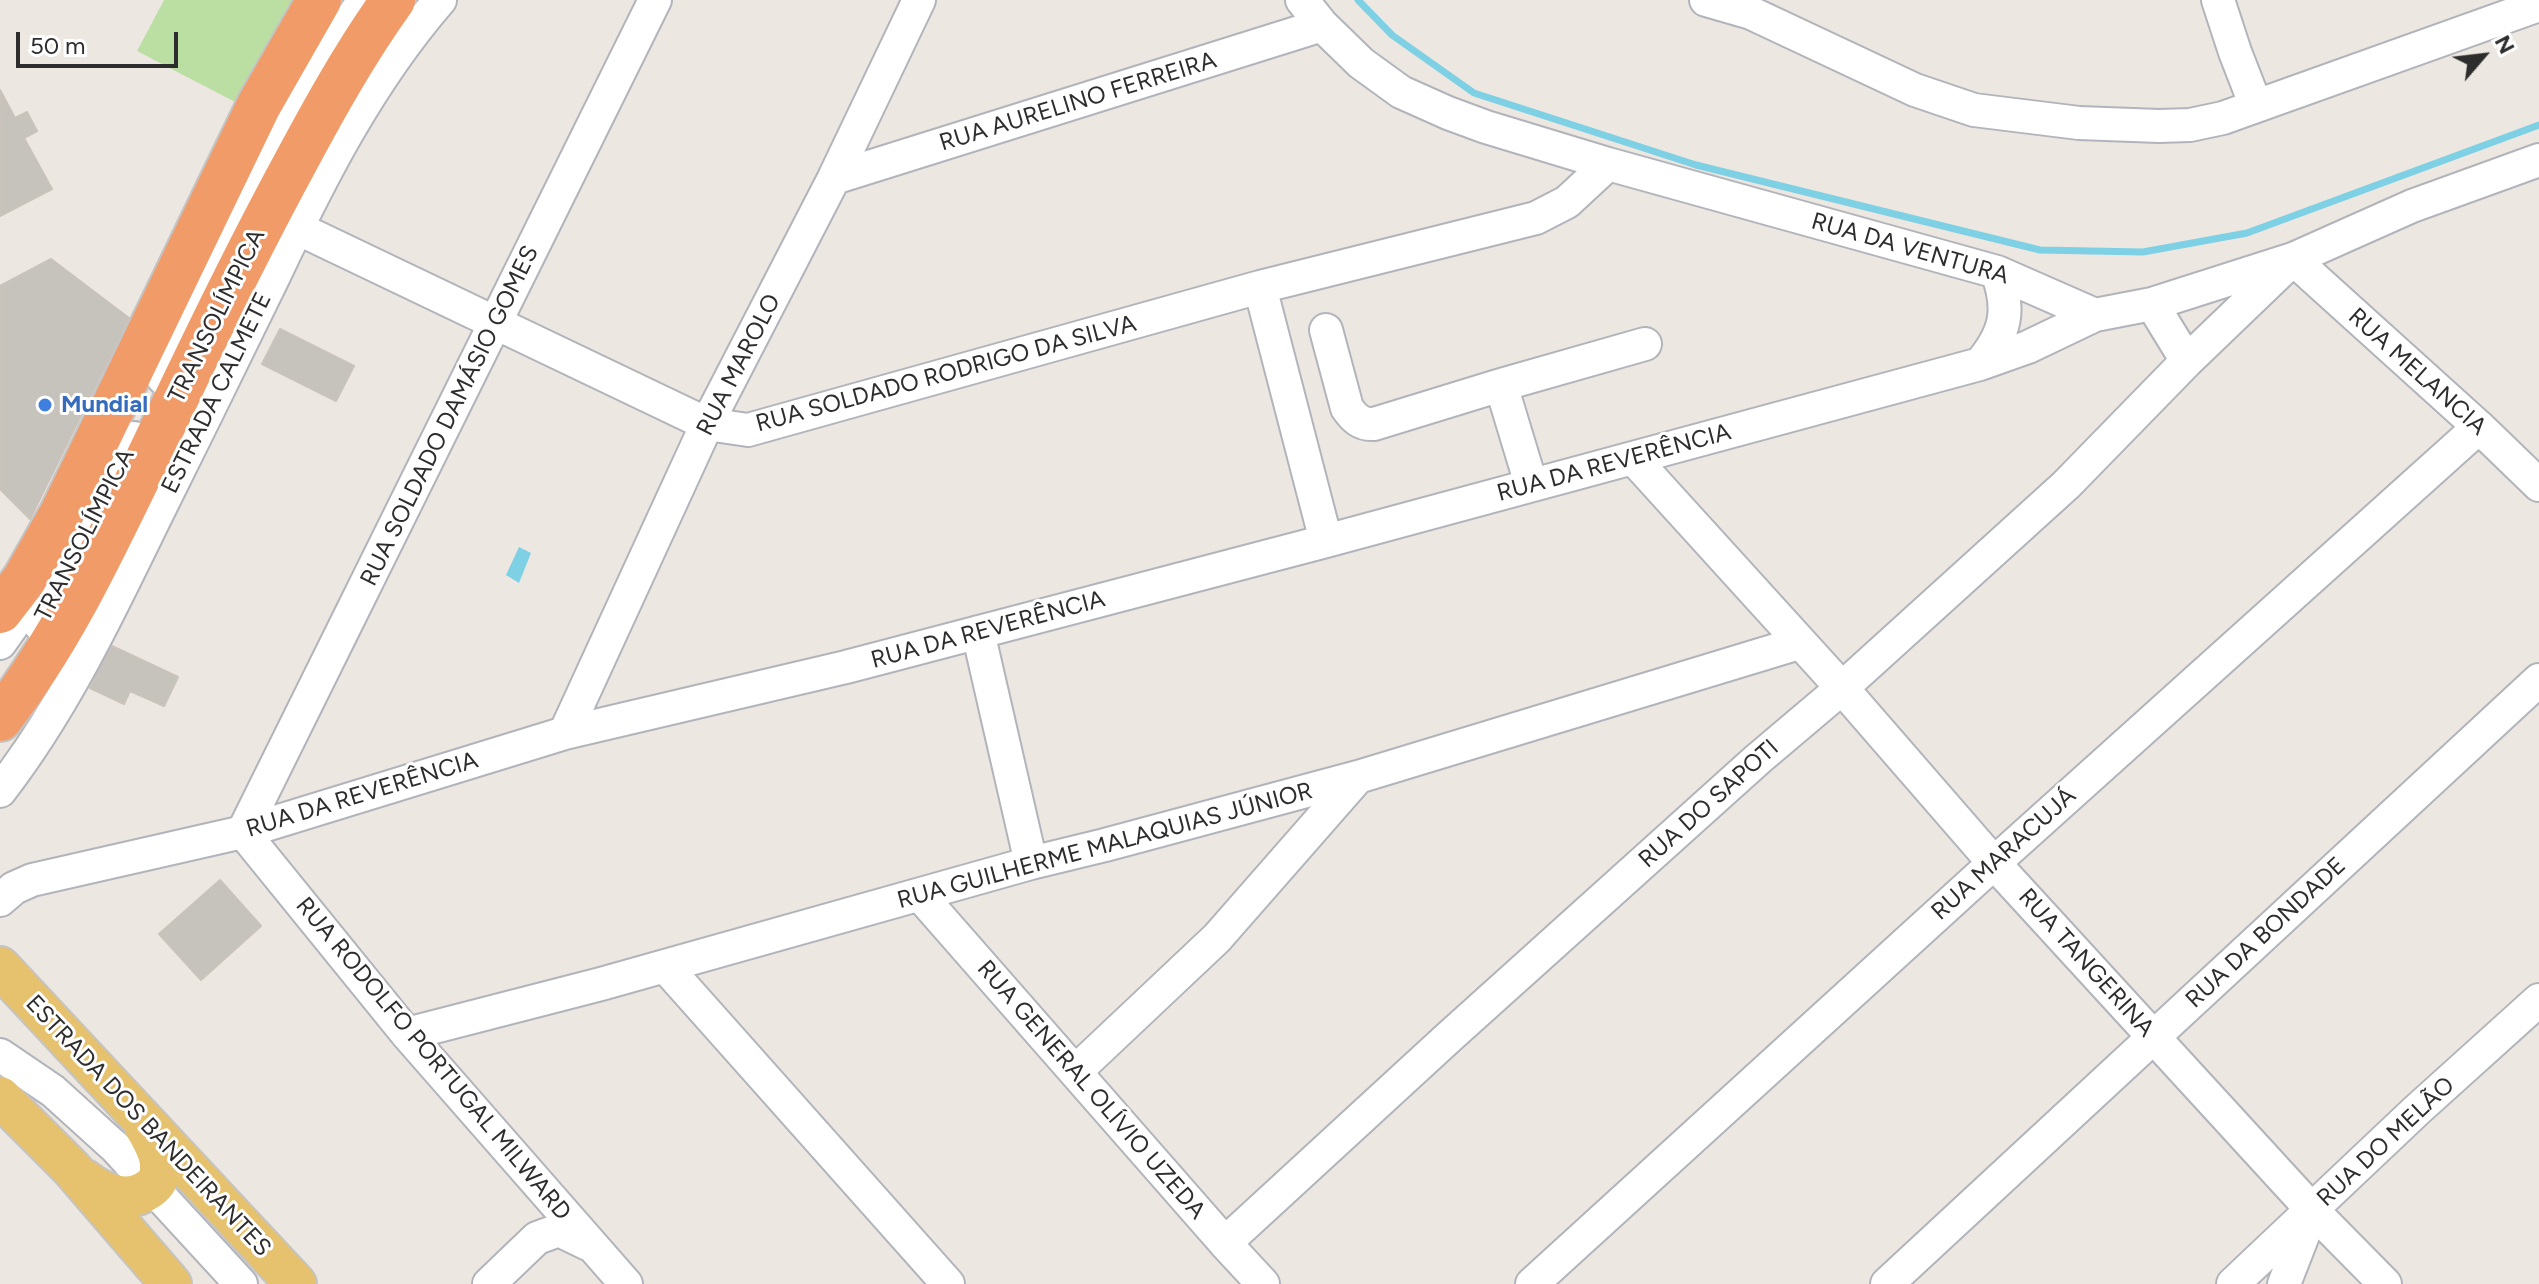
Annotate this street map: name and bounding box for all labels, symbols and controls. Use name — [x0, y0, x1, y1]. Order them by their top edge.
scale bar — [20, 16, 182, 66]
north arrow — [2443, 16, 2523, 96]
text: 50 m — [30, 31, 86, 60]
text: N — [2489, 31, 2521, 58]
street label: RUA AURELINO FERREIRA — [936, 46, 1220, 158]
street label: RUA DA VENTURA — [1808, 207, 2012, 291]
street label: TRANSOLÍMPICA — [162, 224, 272, 408]
street label: RUA SOLDADO DAMÁSIO GOMES — [355, 241, 545, 591]
street label: ESTRADA CALMETE — [156, 288, 278, 498]
street label: RUA MAROLO — [691, 289, 787, 441]
street label: RUA MELANCIA — [2342, 302, 2492, 442]
street label: RUA SOLDADO RODRIGO DA SILVA — [753, 309, 1139, 439]
place label: Mundial — [61, 391, 148, 419]
marker: Mundial — [36, 396, 54, 414]
street label: RUA DA REVERÊNCIA — [1494, 418, 1734, 508]
street label: TRANSOLÍMPICA — [29, 444, 141, 626]
street label: RUA DA REVERÊNCIA — [868, 585, 1108, 675]
street label: RUA DO SAPOTI — [1633, 734, 1785, 874]
street label: RUA DA REVERÊNCIA — [243, 746, 481, 844]
street label: RUA GUILHERME MALAQUIAS JÚNIOR — [894, 777, 1316, 915]
street label: RUA MARACUJÁ — [1926, 782, 2082, 926]
street label: RUA DA BONDADE — [2180, 851, 2352, 1015]
street label: RUA TANGERINA — [2012, 883, 2160, 1043]
street label: RUA RODOLFO PORTUGAL MILWARD — [289, 892, 577, 1226]
street label: RUA GENERAL OLÍVIO UZEDA — [971, 955, 1211, 1225]
street label: ESTRADA DOS BANDEIRANTES — [19, 989, 277, 1263]
street label: RUA DO MELÃO — [2311, 1071, 2461, 1213]

